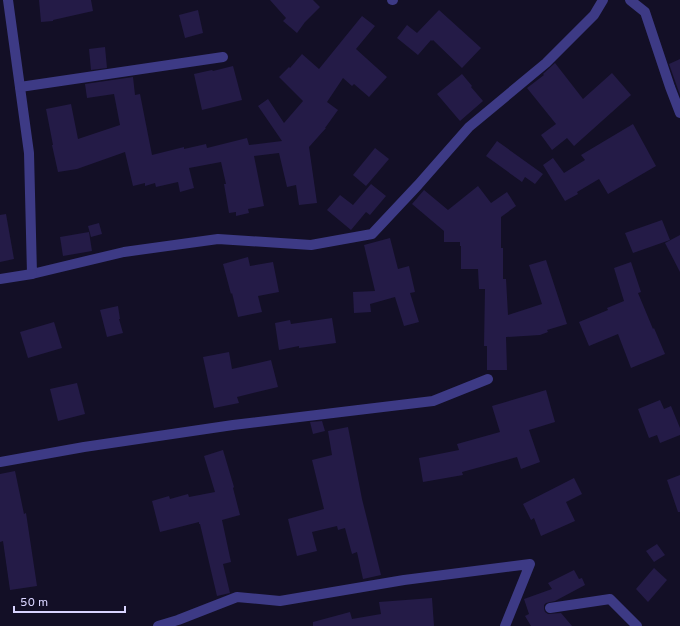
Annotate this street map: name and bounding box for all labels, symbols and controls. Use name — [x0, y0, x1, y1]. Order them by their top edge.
scale bar — [14, 588, 125, 614]
text: 50 m — [20, 595, 48, 611]

